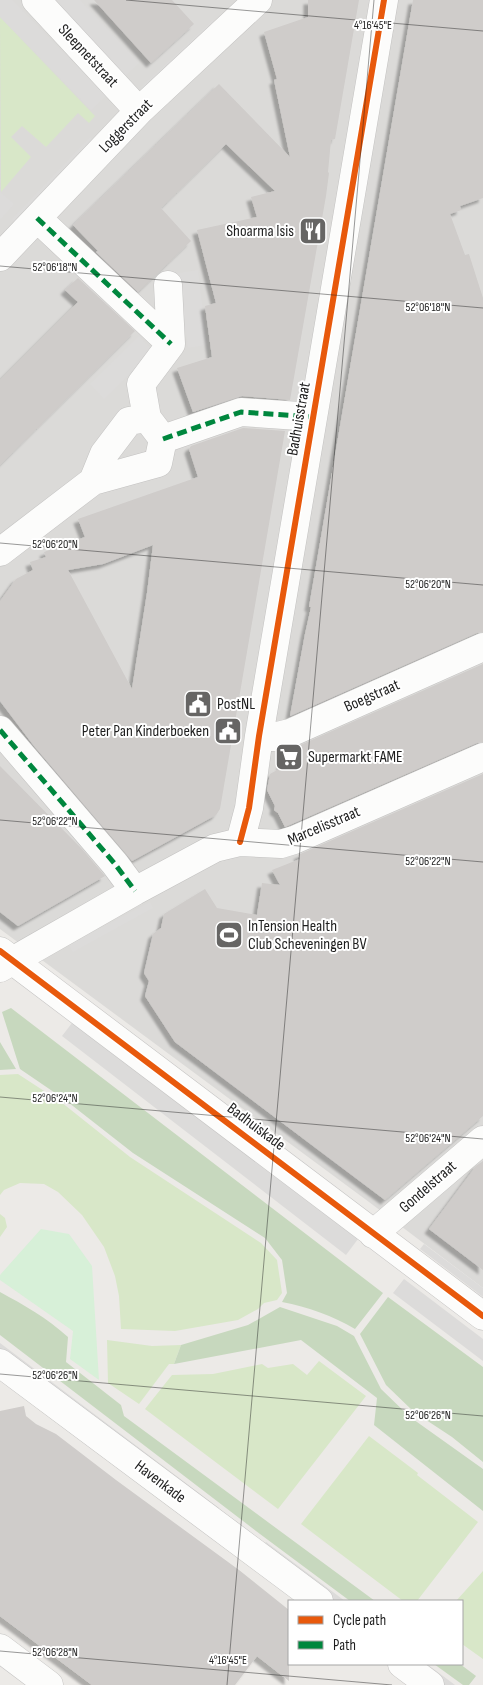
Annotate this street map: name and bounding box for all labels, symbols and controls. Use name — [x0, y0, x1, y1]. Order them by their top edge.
text: 4°16'45"E — [354, 18, 392, 33]
street label: Sleepnetstraat — [54, 20, 122, 92]
street label: Loggerstraat — [95, 95, 157, 157]
restaurant icon: Shoarma Isis — [298, 216, 328, 246]
place label: Shoarma Isis — [226, 222, 294, 241]
text: 52°06'18"N — [33, 260, 77, 275]
text: 52°06'18"N — [406, 300, 450, 315]
street label: Badhuisstraat — [283, 381, 315, 457]
text: 52°06'20"N — [32, 537, 78, 552]
text: 52°06'20"N — [405, 577, 451, 592]
street label: Boegstraat — [341, 675, 403, 717]
public building icon: PostNL — [183, 689, 213, 719]
place label: PostNL — [217, 695, 255, 714]
public building icon: Peter Pan Kinderboeken — [213, 716, 243, 746]
place label: Peter Pan Kinderboeken — [82, 722, 209, 741]
supermarket icon: Supermarkt FAME — [274, 742, 304, 772]
place label: Supermarkt FAME — [308, 748, 403, 767]
street label: Marcelisstraat — [285, 802, 363, 850]
text: 52°06'22"N — [32, 814, 78, 829]
text: 52°06'22"N — [405, 854, 451, 869]
place label: InTension Health Club Scheveningen BV — [248, 917, 367, 954]
sports icon: InTension Health Club Scheveningen BV — [214, 920, 244, 950]
text: 52°06'24"N — [32, 1091, 78, 1106]
street label: Badhuiskade — [223, 1099, 289, 1155]
text: 52°06'24"N — [405, 1131, 451, 1146]
street label: Gondelstraat — [395, 1157, 461, 1217]
text: 52°06'26"N — [32, 1368, 78, 1383]
text: 52°06'26"N — [405, 1408, 451, 1423]
street label: Havenkade — [131, 1457, 189, 1507]
legend — [288, 1600, 463, 1665]
text: Cycle path — [333, 1611, 386, 1630]
text: Path — [333, 1636, 356, 1655]
text: 52°06'28"N — [32, 1645, 78, 1660]
text: 4°16'45"E — [209, 1653, 247, 1668]

